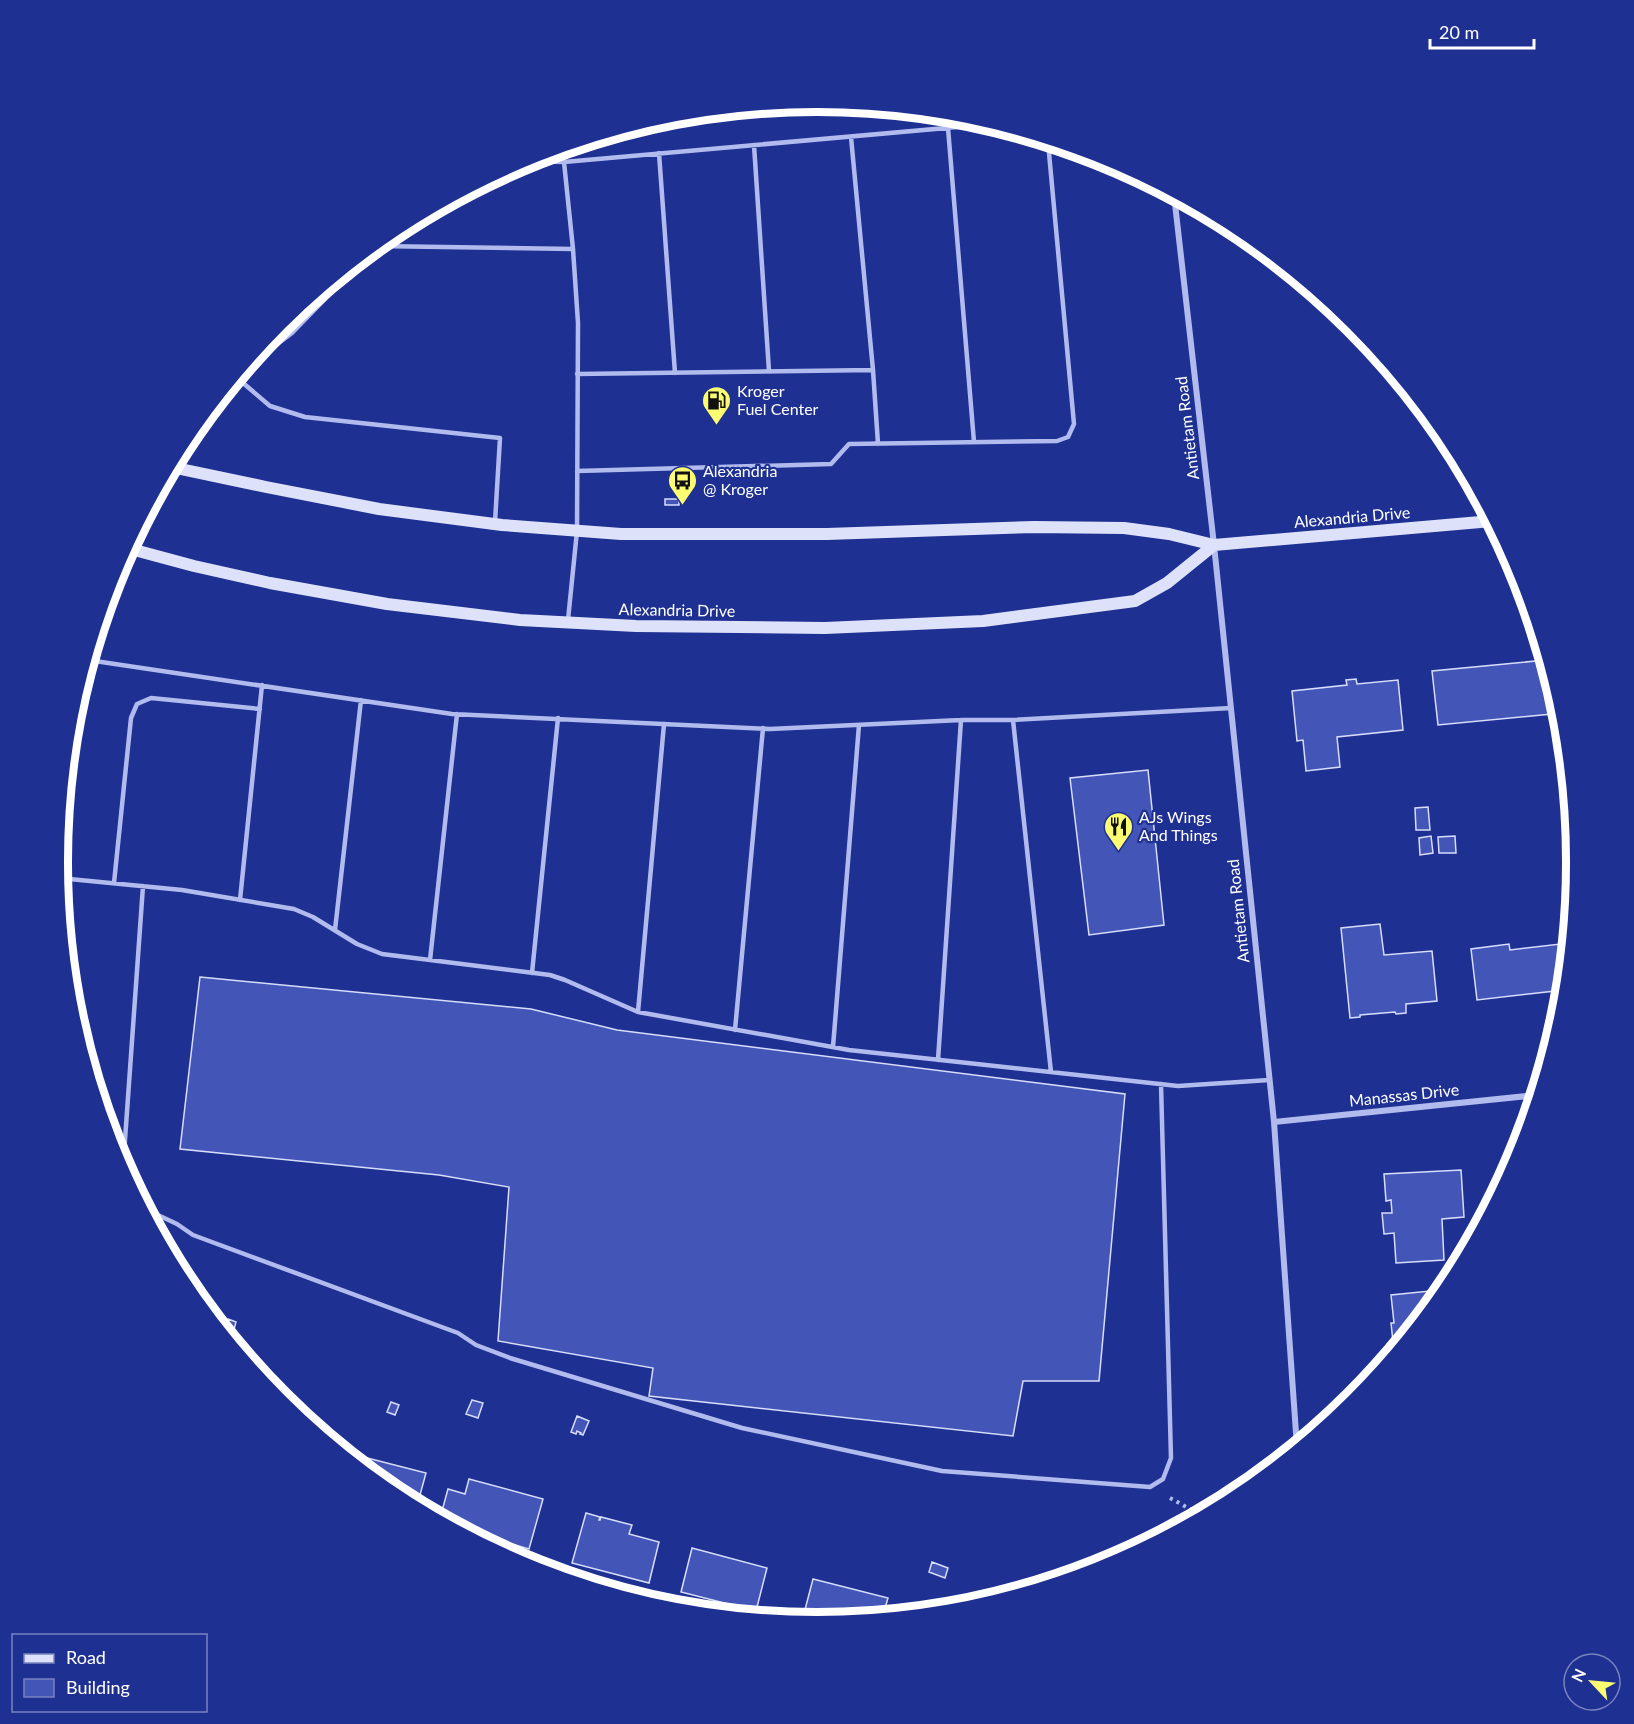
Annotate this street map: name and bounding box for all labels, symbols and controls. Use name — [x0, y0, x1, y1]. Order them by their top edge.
scale bar — [1430, 12, 1534, 50]
text: 20 m — [1439, 21, 1479, 43]
street label: Antietam Road — [1171, 375, 1202, 481]
place label: Kroger Fuel Center — [737, 381, 819, 418]
fuel station icon: Kroger Fuel Center — [700, 384, 732, 426]
place label: Alexandria @ Kroger — [703, 461, 777, 498]
bus stop icon: Alexandria @ Kroger — [666, 464, 698, 506]
street label: Alexandria Drive — [1293, 502, 1411, 531]
street label: Alexandria Drive — [619, 599, 735, 620]
place label: AJs Wings And Things — [1139, 807, 1218, 844]
restaurant icon: AJs Wings And Things — [1102, 810, 1134, 852]
street label: Antietam Road — [1223, 858, 1252, 964]
street label: Manassas Drive — [1348, 1079, 1460, 1110]
legend — [12, 1634, 207, 1712]
text: Road — [66, 1646, 106, 1668]
north arrow — [1562, 1652, 1622, 1712]
text: N — [1567, 1666, 1589, 1685]
text: Building — [66, 1676, 130, 1698]

